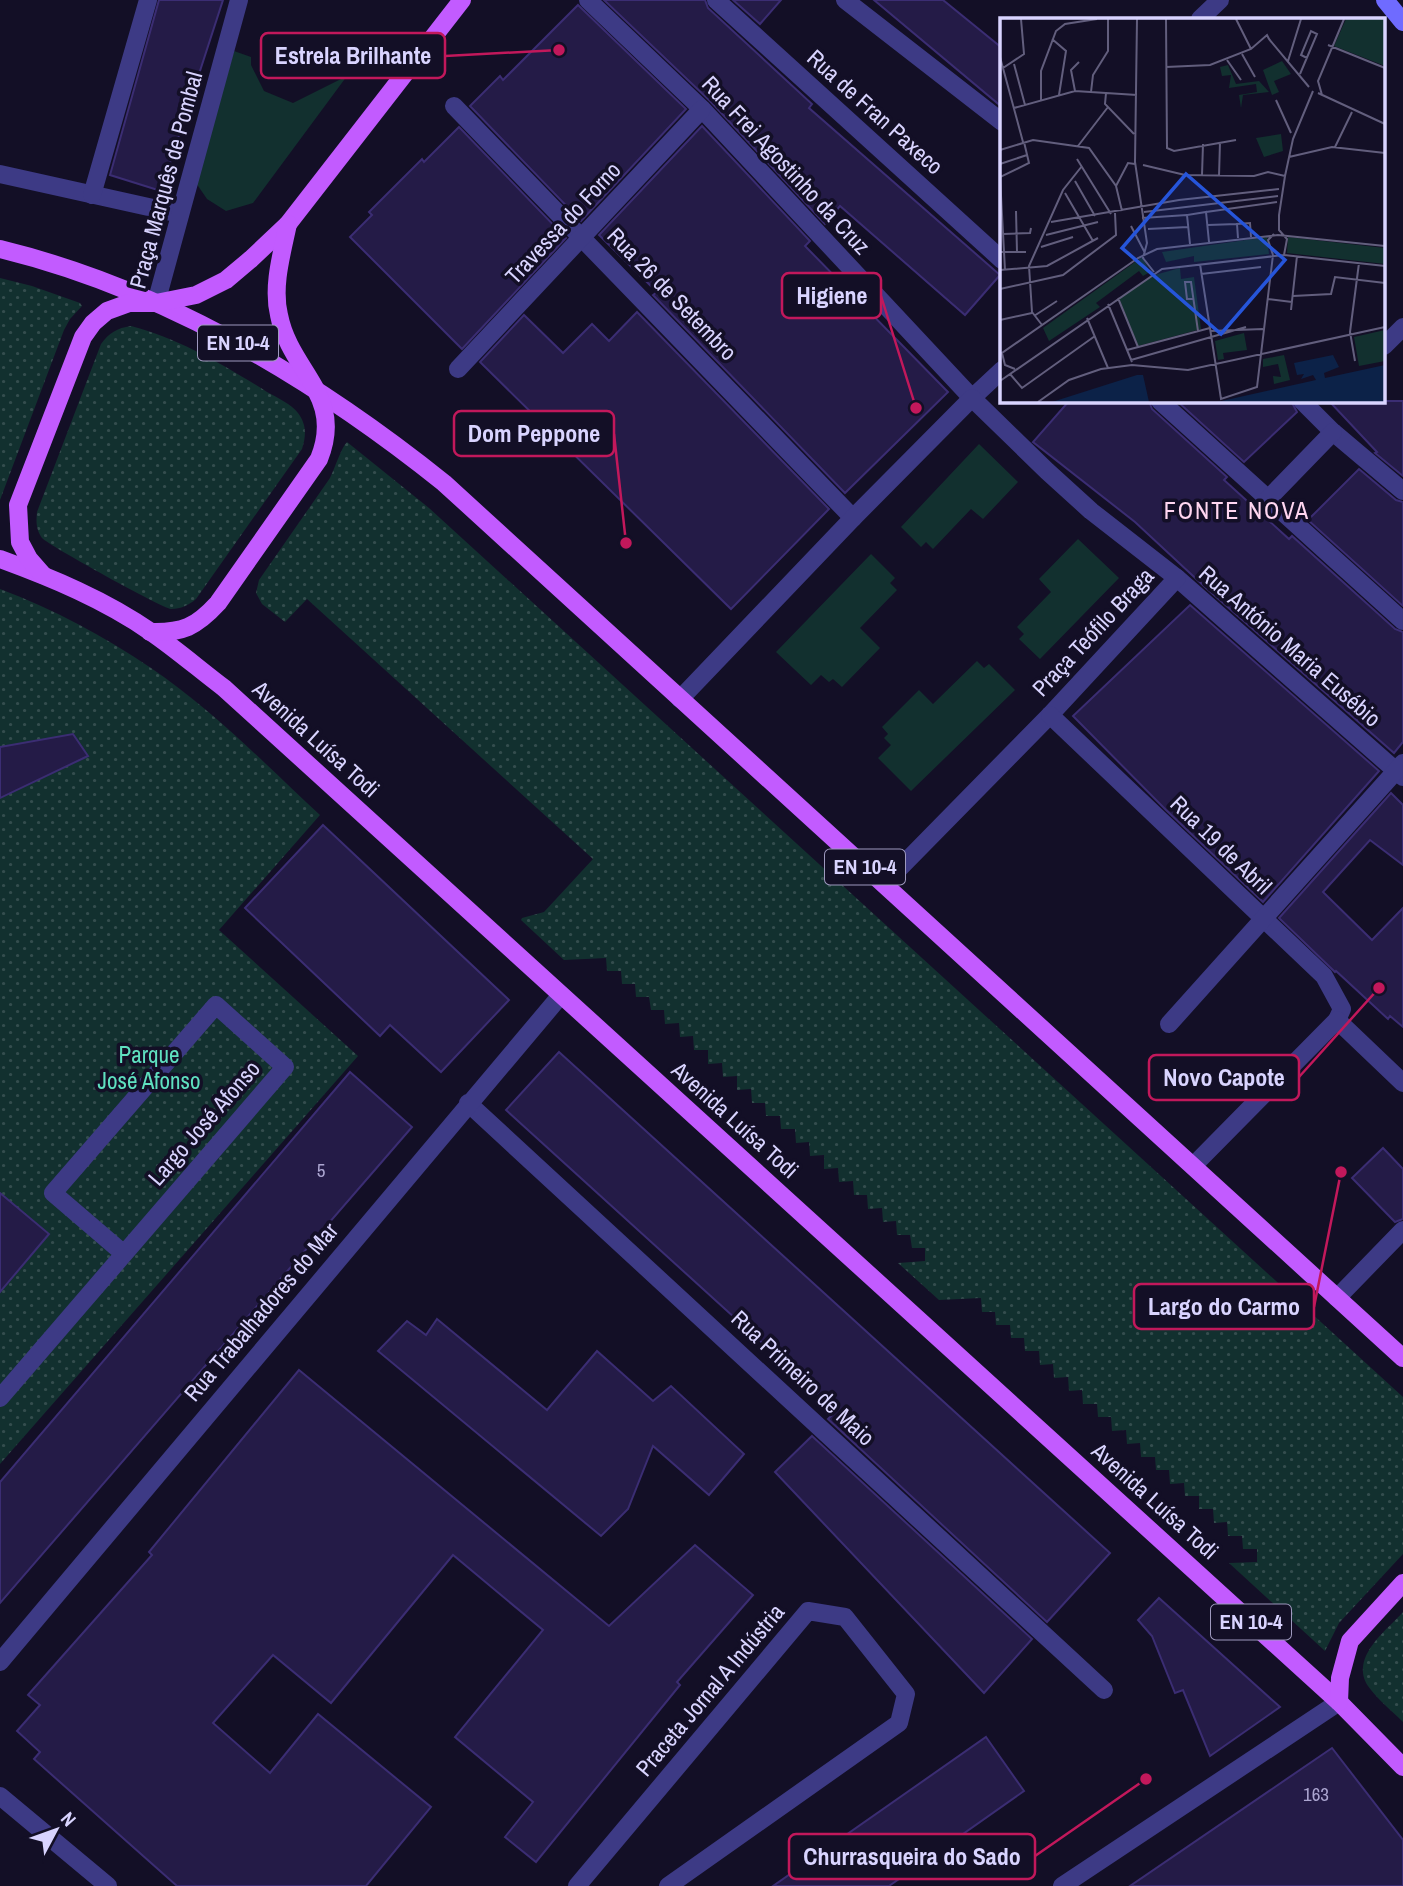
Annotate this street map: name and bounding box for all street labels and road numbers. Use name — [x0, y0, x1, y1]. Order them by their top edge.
street label: Rua de Fran Paxeco — [801, 42, 950, 181]
street label: Praça Marquês de Pombal — [122, 68, 209, 292]
street label: Rua Frei Agostinho da Cruz — [695, 69, 877, 261]
street label: Travessa do Forno — [498, 155, 627, 291]
street label: Rua 26 de Setembro — [601, 220, 744, 367]
road number: EN 10-4 — [198, 326, 278, 360]
street label: Rua António Maria Eusébio — [1193, 558, 1388, 733]
street label: Praça Teófilo Braga — [1025, 560, 1161, 703]
street label: Avenida Luísa Todi — [245, 673, 386, 804]
street label: Rua 19 de Abril — [1164, 788, 1279, 901]
road number: EN 10-4 — [825, 850, 905, 884]
street label: Largo José Afonso — [141, 1054, 267, 1192]
street label: Avenida Luísa Todi — [664, 1054, 805, 1185]
street label: Rua Trabalhadores do Mar — [177, 1215, 345, 1408]
street label: Rua Primeiro de Maio — [725, 1303, 882, 1452]
street label: Avenida Luísa Todi — [1084, 1435, 1225, 1566]
street label: Praceta Jornal A Indústria — [628, 1597, 791, 1782]
road number: EN 10-4 — [1211, 1604, 1291, 1640]

